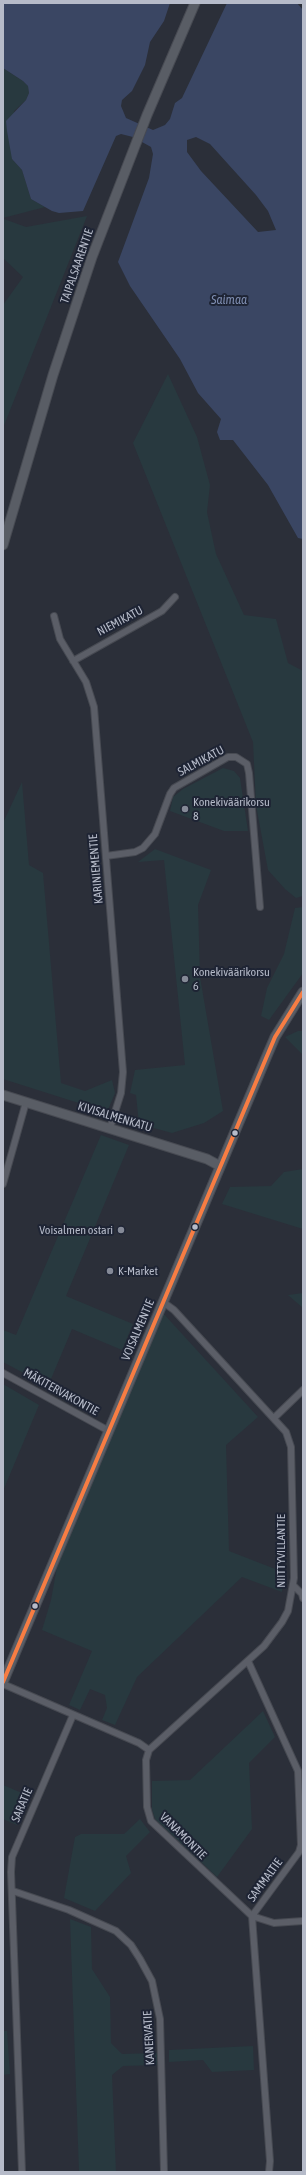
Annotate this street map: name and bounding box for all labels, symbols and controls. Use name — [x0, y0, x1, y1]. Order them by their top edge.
street label: TAIPALSAARENTIE — [57, 227, 97, 305]
water label: Saimaa — [211, 292, 247, 308]
street label: NIEMIKATU — [95, 603, 145, 639]
street label: SALMIKATU — [175, 743, 227, 779]
place label: Konekiväärikorsu 8 — [193, 795, 270, 823]
marker: Konekiväärikorsu 8 — [180, 804, 190, 814]
street label: KARINIEMENTIE — [86, 834, 106, 904]
place label: Konekiväärikorsu 6 — [193, 965, 270, 993]
marker: Konekiväärikorsu 6 — [180, 974, 190, 984]
street label: KIVISALMENKATU — [76, 1099, 154, 1135]
unlabelled marker — [230, 1128, 240, 1138]
unlabelled marker — [190, 1222, 200, 1232]
place label: Voisalmen ostari — [39, 1223, 113, 1237]
marker: Voisalmen ostari — [116, 1225, 126, 1235]
place label: K-Market — [118, 1264, 158, 1278]
marker: K-Market — [105, 1266, 115, 1276]
street label: VOISALMENTIE — [119, 1297, 157, 1363]
street label: MÄKITERVAKONTIE — [21, 1365, 101, 1419]
street label: NIITTYVILLANTIE — [274, 1514, 288, 1588]
unlabelled marker — [30, 1601, 40, 1611]
street label: SARATIE — [8, 1786, 36, 1824]
street label: VANAMONTIE — [157, 1810, 209, 1862]
street label: SAMMALTIE — [245, 1856, 285, 1904]
street label: KANERVATIE — [140, 2011, 158, 2065]

